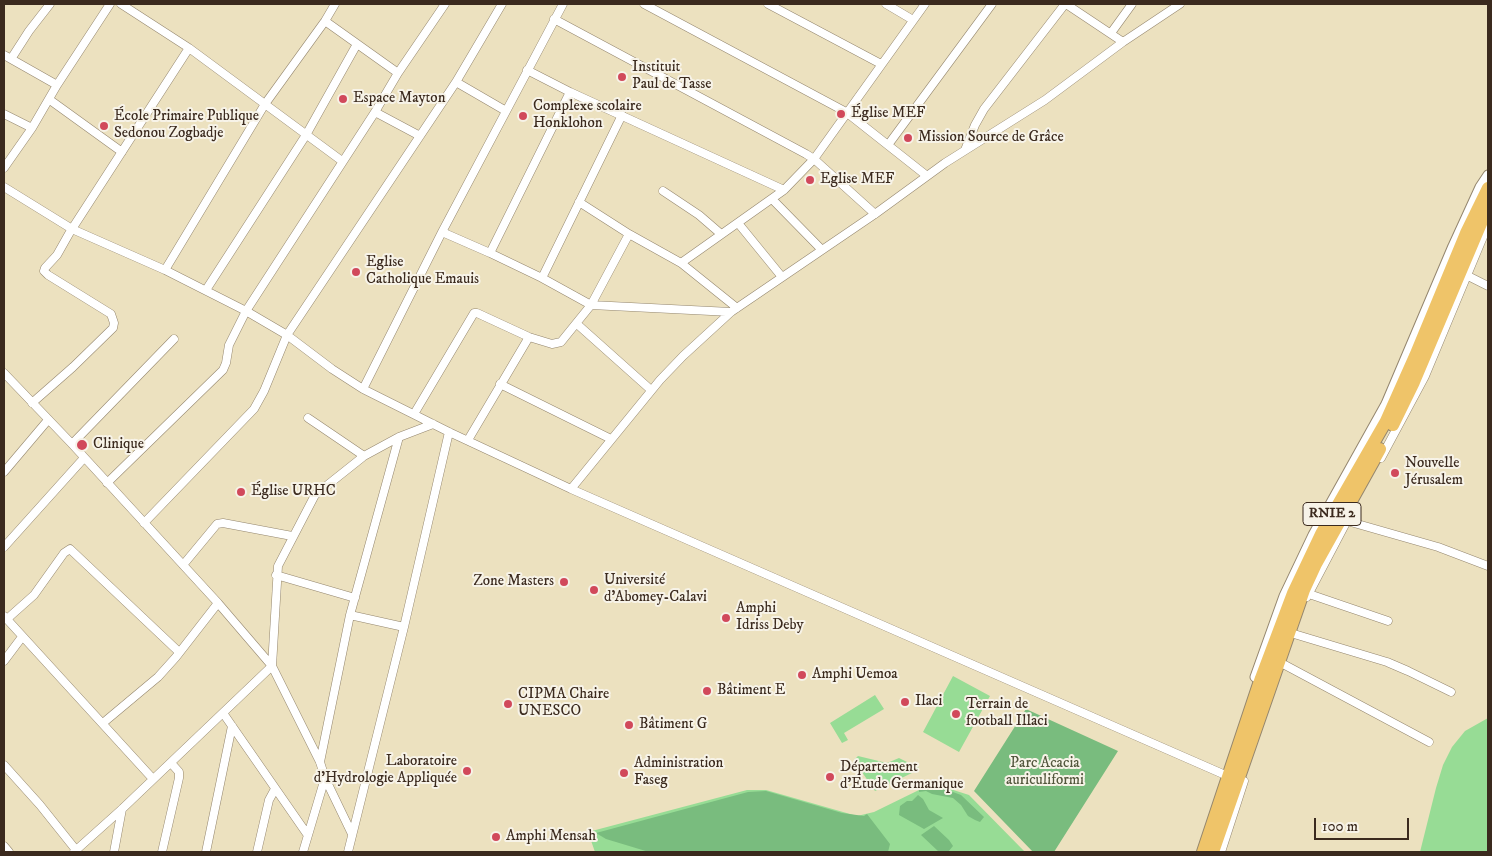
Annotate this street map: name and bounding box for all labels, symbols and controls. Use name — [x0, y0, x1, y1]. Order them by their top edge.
place label: Instituit Paul de Tasse — [632, 59, 712, 94]
marker: Instituit Paul de Tasse — [616, 71, 628, 83]
place label: Espace Mayton — [353, 90, 445, 108]
marker: Espace Mayton — [337, 93, 349, 105]
place label: Complexe scolaire Honklohon — [533, 98, 642, 133]
place label: Église MEF — [851, 105, 925, 123]
place label: École Primaire Publique Sedonou Zogbadje — [114, 108, 259, 143]
marker: Église MEF — [835, 108, 847, 120]
marker: Complexe scolaire Honklohon — [517, 110, 529, 122]
marker: École Primaire Publique Sedonou Zogbadje — [98, 120, 110, 132]
place label: Mission Source de Grâce — [918, 129, 1064, 147]
marker: Mission Source de Grâce — [902, 132, 914, 144]
place label: Eglise MEF — [820, 171, 894, 189]
marker: Eglise MEF — [804, 174, 816, 186]
place label: Eglise Catholique Emauis — [366, 254, 479, 289]
marker: Eglise Catholique Emauis — [350, 266, 362, 278]
place label: Clinique — [93, 436, 144, 454]
marker: Clinique — [75, 438, 89, 452]
place label: Nouvelle Jérusalem — [1405, 455, 1463, 490]
marker: Nouvelle Jérusalem — [1389, 467, 1401, 479]
place label: Église URHC — [251, 483, 336, 501]
marker: Église URHC — [235, 486, 247, 498]
road number: RNIE 2 — [1303, 502, 1361, 526]
place label: Université d'Abomey-Calavi — [604, 572, 707, 607]
place label: Zone Masters — [473, 573, 554, 591]
marker: Zone Masters — [558, 576, 570, 588]
marker: Université d'Abomey-Calavi — [588, 584, 600, 596]
place label: Amphi Idriss Deby — [736, 600, 804, 635]
marker: Amphi Idriss Deby — [720, 612, 732, 624]
place label: Amphi Uemoa — [812, 666, 898, 684]
marker: Amphi Uemoa — [796, 669, 808, 681]
place label: Bâtiment E — [717, 682, 785, 700]
marker: Bâtiment E — [701, 685, 713, 697]
place label: CIPMA Chaire UNESCO — [518, 686, 609, 721]
place label: Ilaci — [915, 693, 942, 711]
marker: Ilaci — [899, 696, 911, 708]
place label: Terrain de football Illaci — [966, 696, 1048, 731]
marker: CIPMA Chaire UNESCO — [502, 698, 514, 710]
marker: Terrain de football Illaci — [950, 708, 962, 720]
place label: Bâtiment G — [639, 716, 707, 734]
marker: Bâtiment G — [623, 719, 635, 731]
place label: Laboratoire d'Hydrologie Appliquée — [314, 753, 457, 788]
place label: Administration Faseg — [634, 755, 723, 790]
park label: Parc Acacia auriculiformi — [1006, 755, 1084, 790]
place label: Département d'Etude Germanique — [840, 759, 963, 794]
marker: Laboratoire d'Hydrologie Appliquée — [461, 765, 473, 777]
marker: Administration Faseg — [618, 767, 630, 779]
marker: Département d'Etude Germanique — [824, 771, 836, 783]
scale bar — [1317, 808, 1412, 840]
text: 100 m — [1322, 817, 1358, 836]
place label: Amphi Mensah — [506, 828, 596, 846]
marker: Amphi Mensah — [490, 831, 502, 843]

